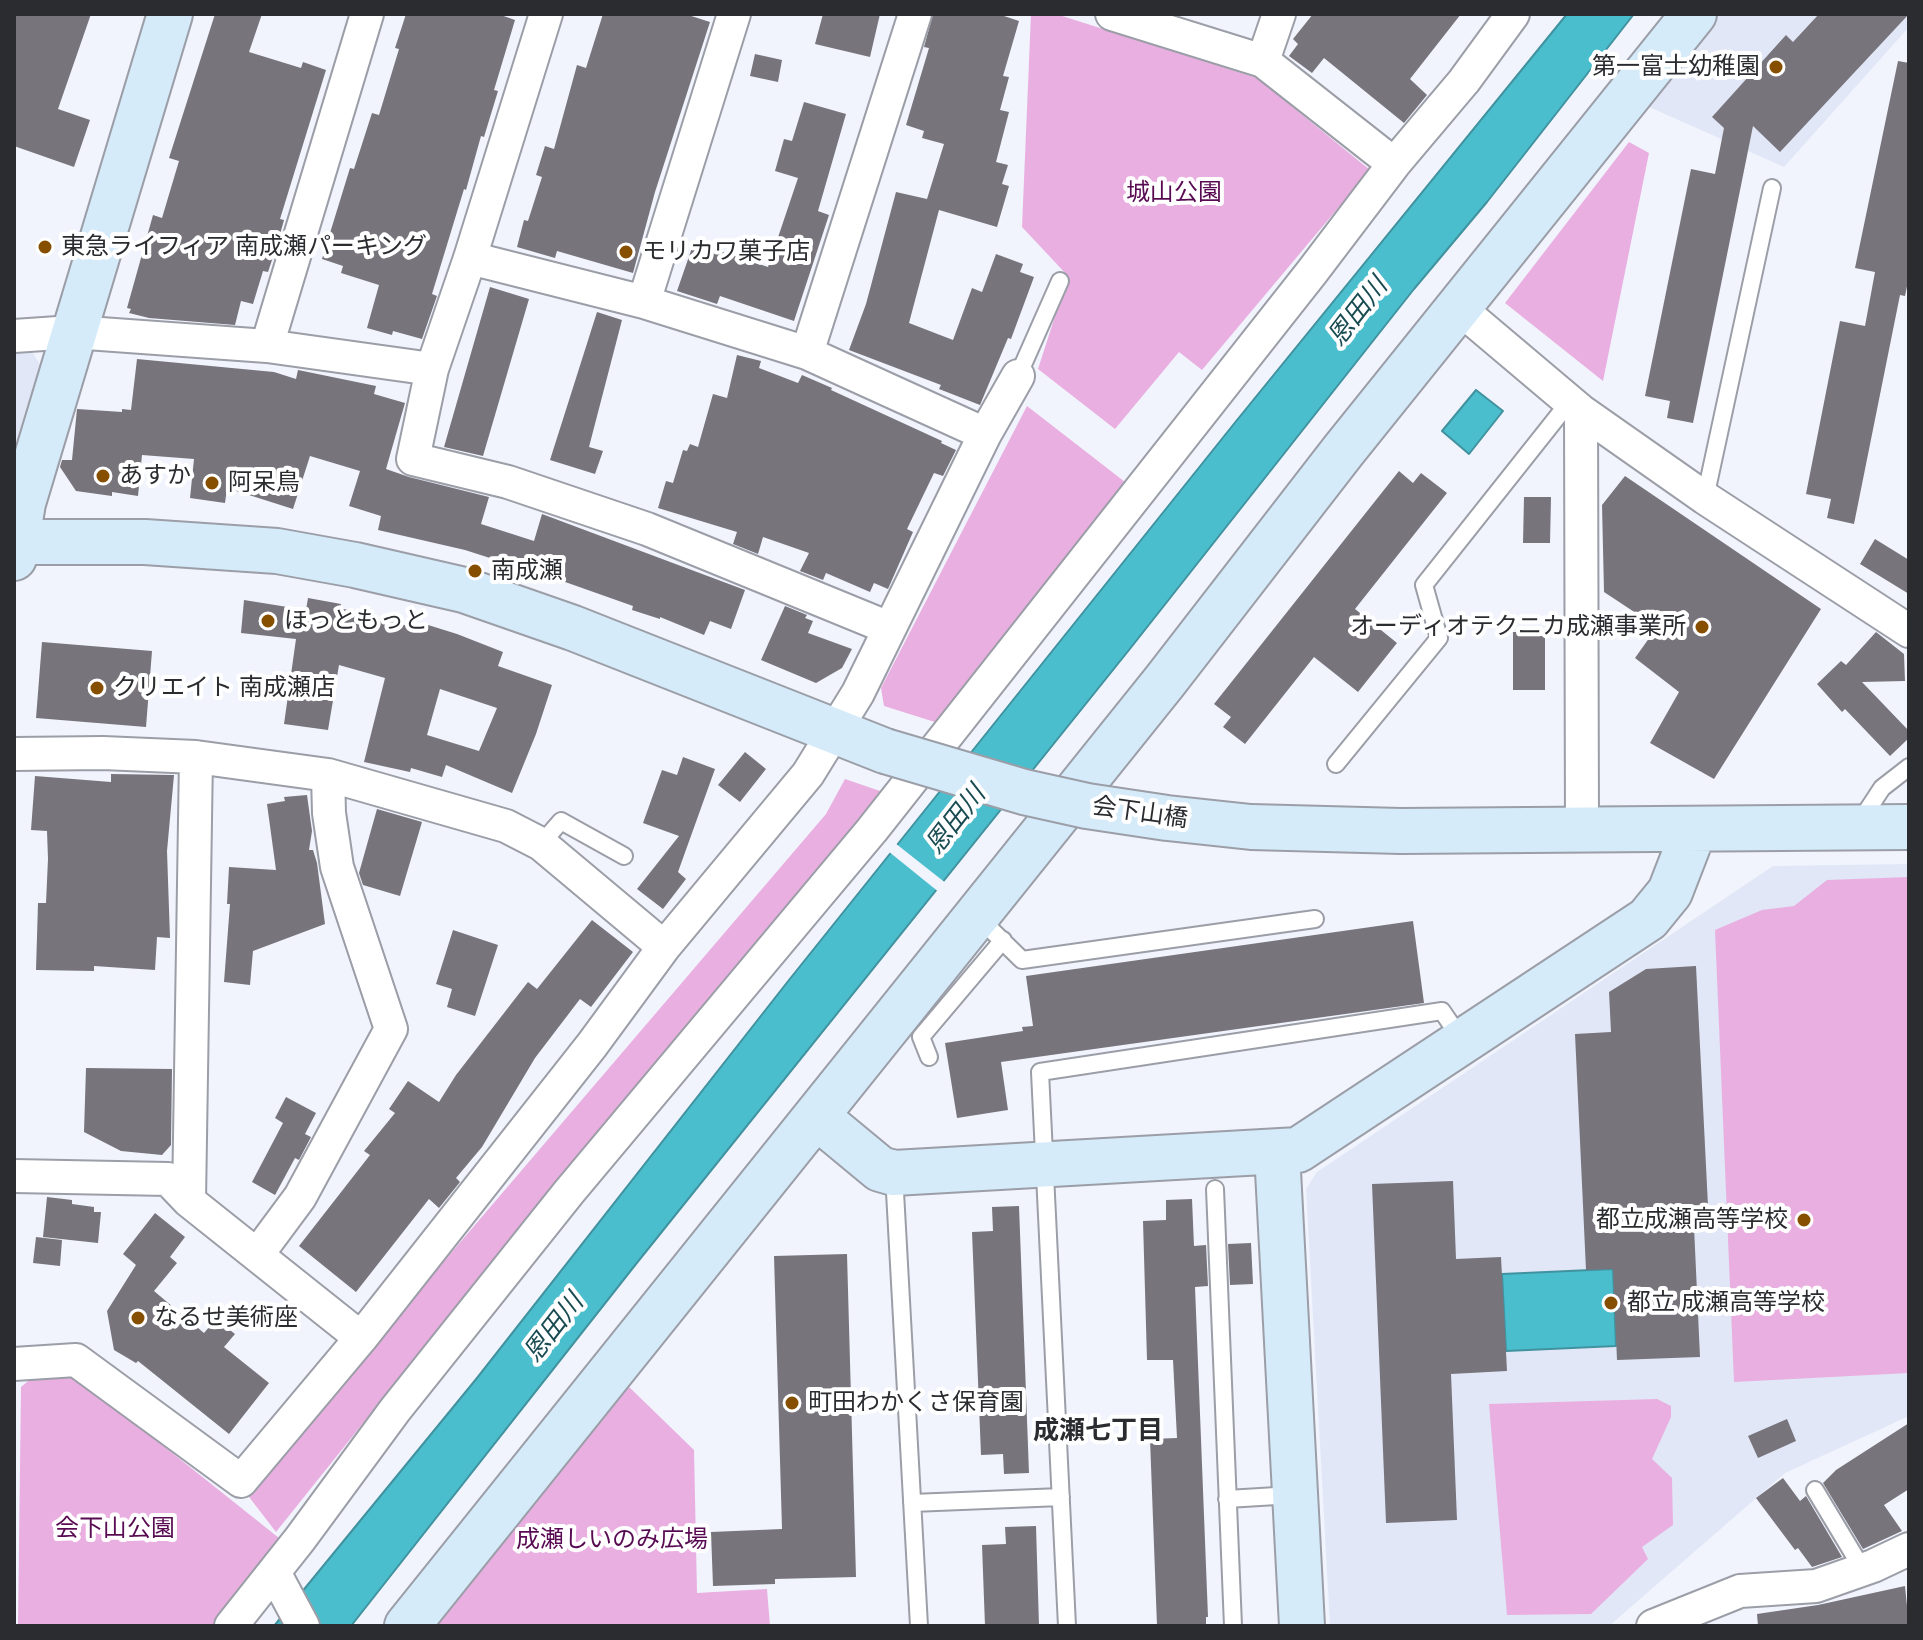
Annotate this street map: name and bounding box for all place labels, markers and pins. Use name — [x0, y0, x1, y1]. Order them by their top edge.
place label: 第一富士幼稚園 — [1592, 53, 1760, 81]
marker: 第一富士幼稚園 — [1767, 58, 1785, 76]
place label: 東急ライフィア 南成瀬パーキング — [61, 233, 427, 261]
marker: 東急ライフィア 南成瀬パーキング — [36, 238, 54, 256]
place label: モリカワ菓子店 — [642, 238, 810, 266]
marker: モリカワ菓子店 — [617, 243, 635, 261]
place label: あすか — [119, 462, 191, 490]
marker: あすか — [94, 467, 112, 485]
place label: 阿呆鳥 — [228, 469, 300, 497]
marker: 阿呆鳥 — [203, 474, 221, 492]
place label: 南成瀬 — [491, 557, 563, 585]
marker: 南成瀬 — [466, 562, 484, 580]
place label: ほっともっと — [284, 607, 428, 635]
marker: ほっともっと — [259, 612, 277, 630]
place label: オーディオテクニカ成瀬事業所 — [1350, 613, 1686, 641]
marker: オーディオテクニカ成瀬事業所 — [1693, 618, 1711, 636]
place label: クリエイト 南成瀬店 — [113, 674, 335, 702]
marker: クリエイト 南成瀬店 — [88, 679, 106, 697]
place label: 都立成瀬高等学校 — [1596, 1206, 1788, 1234]
marker: 都立成瀬高等学校 — [1795, 1211, 1813, 1229]
place label: 都立 成瀬高等学校 — [1627, 1289, 1825, 1317]
marker: 都立 成瀬高等学校 — [1602, 1294, 1620, 1312]
place label: なるせ美術座 — [154, 1304, 298, 1332]
marker: なるせ美術座 — [129, 1309, 147, 1327]
place label: 町田わかくさ保育園 — [808, 1389, 1024, 1417]
marker: 町田わかくさ保育園 — [783, 1394, 801, 1412]

